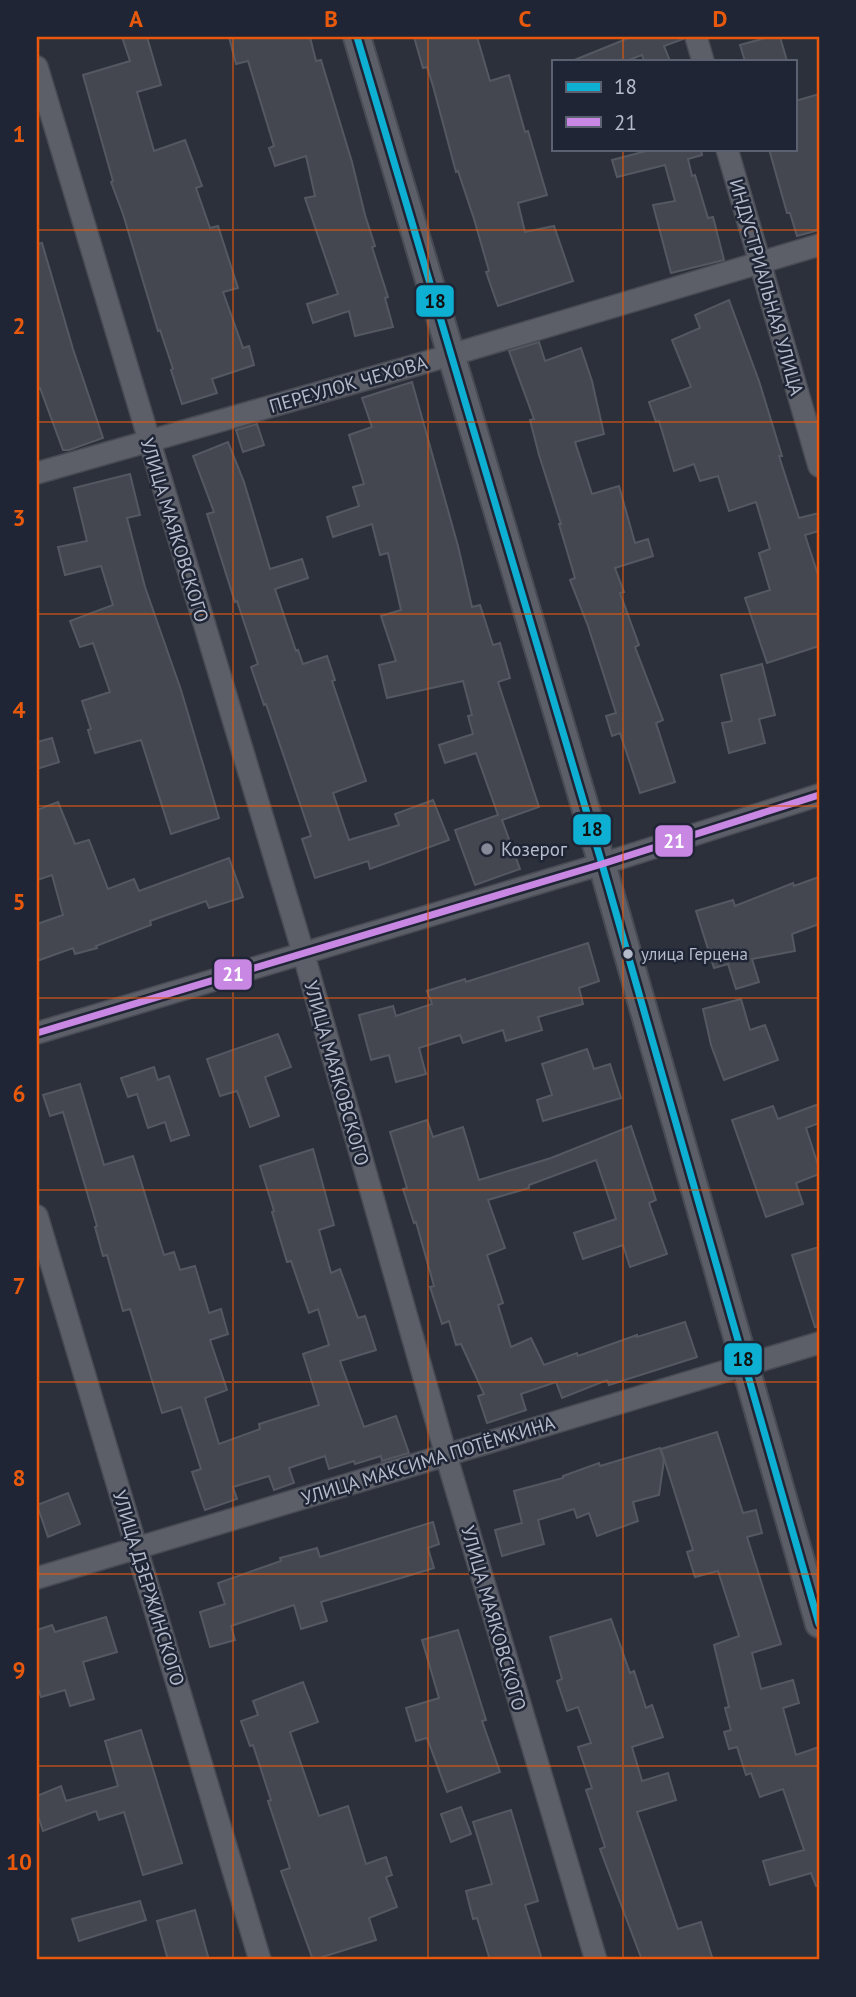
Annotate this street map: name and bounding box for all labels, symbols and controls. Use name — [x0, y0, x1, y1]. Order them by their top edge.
text: A — [129, 4, 143, 33]
text: B — [324, 4, 338, 33]
text: C — [519, 4, 532, 33]
text: D — [713, 4, 727, 33]
legend — [552, 60, 796, 150]
text: 18 — [614, 73, 637, 100]
text: 21 — [614, 109, 637, 136]
text: 1 — [12, 119, 26, 148]
street label: ИНДУСТРИАЛЬНАЯ УЛИЦА — [725, 176, 809, 398]
line badge: 18 — [415, 284, 455, 318]
text: 18 — [424, 289, 446, 313]
text: 2 — [12, 311, 26, 340]
street label: ПЕРЕУЛОК ЧЕХОВА — [266, 350, 430, 418]
street label: УЛИЦА МАЯКОВСКОГО — [136, 435, 214, 625]
text: 3 — [12, 503, 26, 532]
text: 4 — [12, 695, 26, 724]
line badge: 18 — [572, 813, 612, 846]
text: 18 — [581, 817, 603, 841]
line badge: 21 — [654, 824, 694, 858]
text: 21 — [663, 829, 685, 853]
place label: Козерог — [501, 837, 568, 861]
marker: Козерог — [479, 841, 495, 857]
text: 5 — [12, 887, 26, 916]
place label: улица Герцена — [641, 943, 748, 965]
marker: улица Герцена — [621, 947, 635, 961]
line badge: 21 — [213, 958, 253, 991]
text: 21 — [222, 962, 244, 986]
street label: УЛИЦА МАЯКОВСКОГО — [299, 978, 375, 1168]
text: 6 — [12, 1079, 26, 1108]
text: 7 — [12, 1271, 26, 1300]
line badge: 18 — [723, 1342, 763, 1376]
text: 18 — [732, 1347, 754, 1371]
street label: УЛИЦА МАКСИМА ПОТЁМКИНА — [298, 1410, 558, 1510]
text: 8 — [12, 1463, 26, 1492]
street label: УЛИЦА ДЗЕРЖИНСКОГО — [108, 1487, 190, 1689]
street label: УЛИЦА МАЯКОВСКОГО — [456, 1523, 532, 1713]
text: 9 — [12, 1655, 26, 1684]
text: 10 — [6, 1847, 32, 1876]

